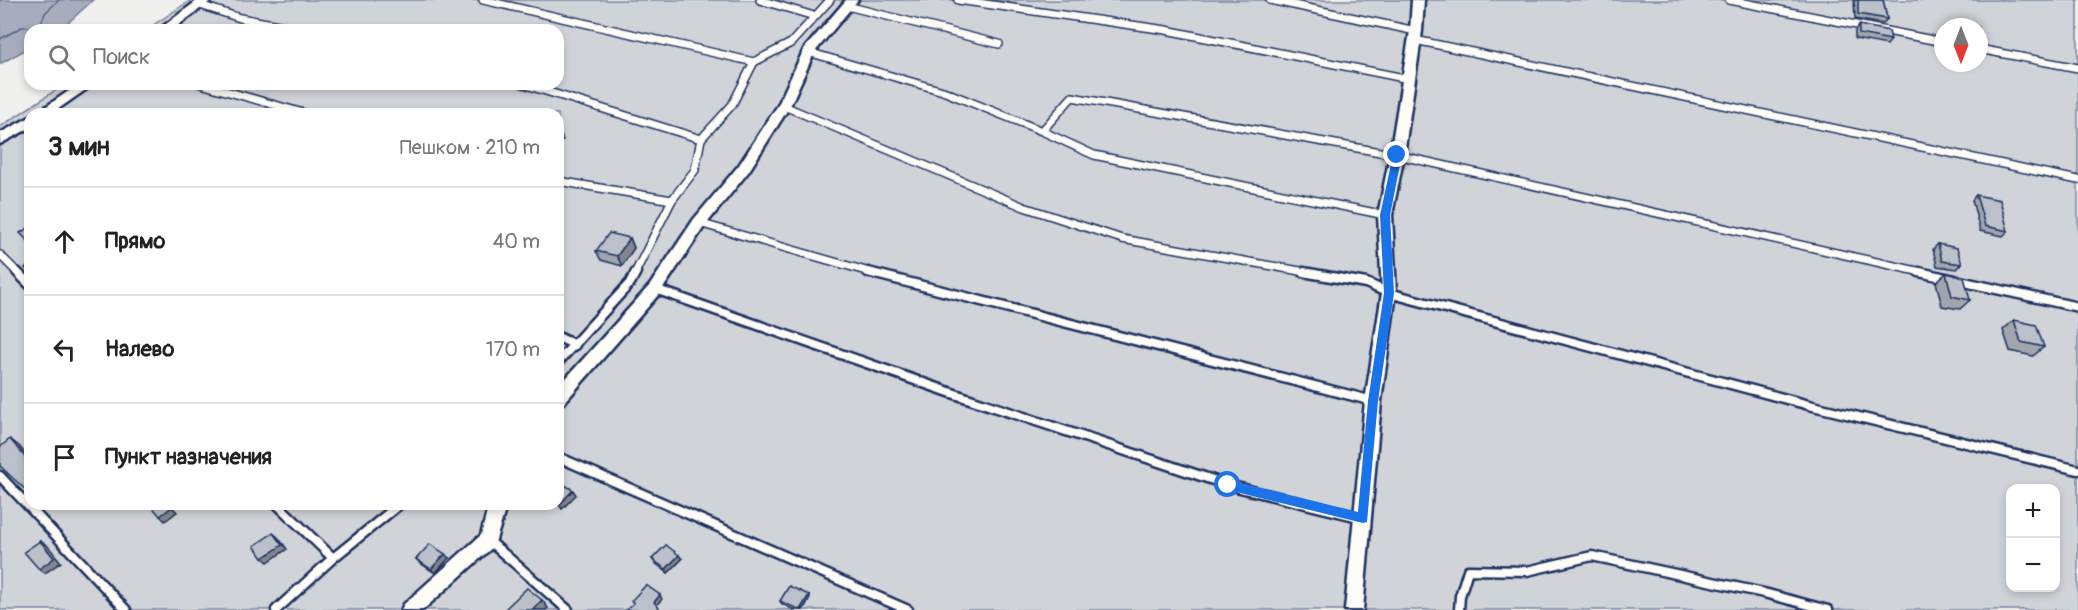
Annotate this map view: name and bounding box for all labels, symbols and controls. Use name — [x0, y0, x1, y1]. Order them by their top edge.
north arrow — [1934, 18, 1988, 72]
search box — [24, 24, 564, 90]
icon: search — [45, 41, 78, 74]
text: Поиск — [93, 43, 150, 71]
text: 3 мин — [48, 131, 110, 163]
text: Пешком · 210 m — [400, 135, 540, 160]
route end — [1383, 141, 1409, 167]
icon: ahead — [48, 225, 81, 258]
text: Прямо — [105, 227, 165, 255]
text: 40 m — [493, 229, 540, 254]
icon: left — [48, 333, 81, 366]
text: Налево — [105, 335, 174, 363]
text: 170 m — [486, 337, 540, 362]
icon: arrive — [48, 441, 81, 474]
text: Пункт назначения — [105, 443, 272, 471]
route start — [1214, 471, 1240, 497]
map controls — [2006, 484, 2060, 592]
button: + — [2006, 484, 2060, 538]
button: − — [2006, 538, 2060, 592]

